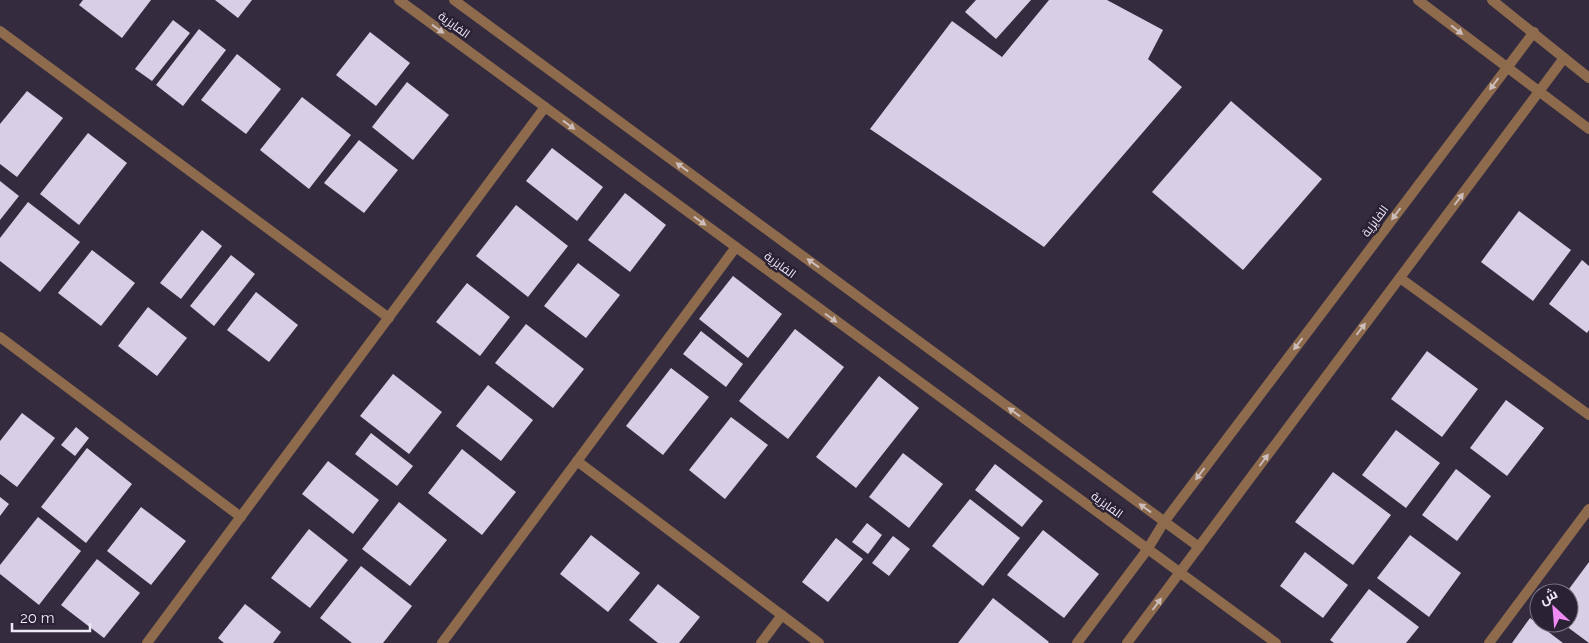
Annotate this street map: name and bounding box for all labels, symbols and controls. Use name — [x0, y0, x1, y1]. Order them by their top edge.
street label: الفايزية — [435, 9, 473, 41]
one-way arrow — [432, 24, 445, 34]
one-way arrow — [1450, 24, 1463, 35]
one-way arrow — [1488, 77, 1499, 90]
one-way arrow — [563, 120, 576, 130]
one-way arrow — [675, 162, 689, 172]
one-way arrow — [1453, 193, 1464, 206]
street label: الفايزية — [1359, 203, 1391, 239]
one-way arrow — [1391, 207, 1401, 221]
one-way arrow — [693, 216, 706, 227]
street label: الفايزية — [761, 249, 799, 281]
one-way arrow — [807, 258, 820, 269]
one-way arrow — [824, 312, 837, 323]
one-way arrow — [1356, 323, 1367, 336]
one-way arrow — [1293, 337, 1303, 351]
one-way arrow — [1008, 406, 1021, 417]
one-way arrow — [1259, 453, 1269, 467]
one-way arrow — [1195, 467, 1206, 480]
street label: الفايزية — [1088, 489, 1126, 521]
one-way arrow — [1138, 503, 1152, 513]
north arrow — [1529, 583, 1579, 633]
text: ش — [1537, 585, 1560, 608]
one-way arrow — [1151, 598, 1162, 611]
scale bar — [12, 600, 90, 632]
text: 20 m — [20, 609, 55, 627]

